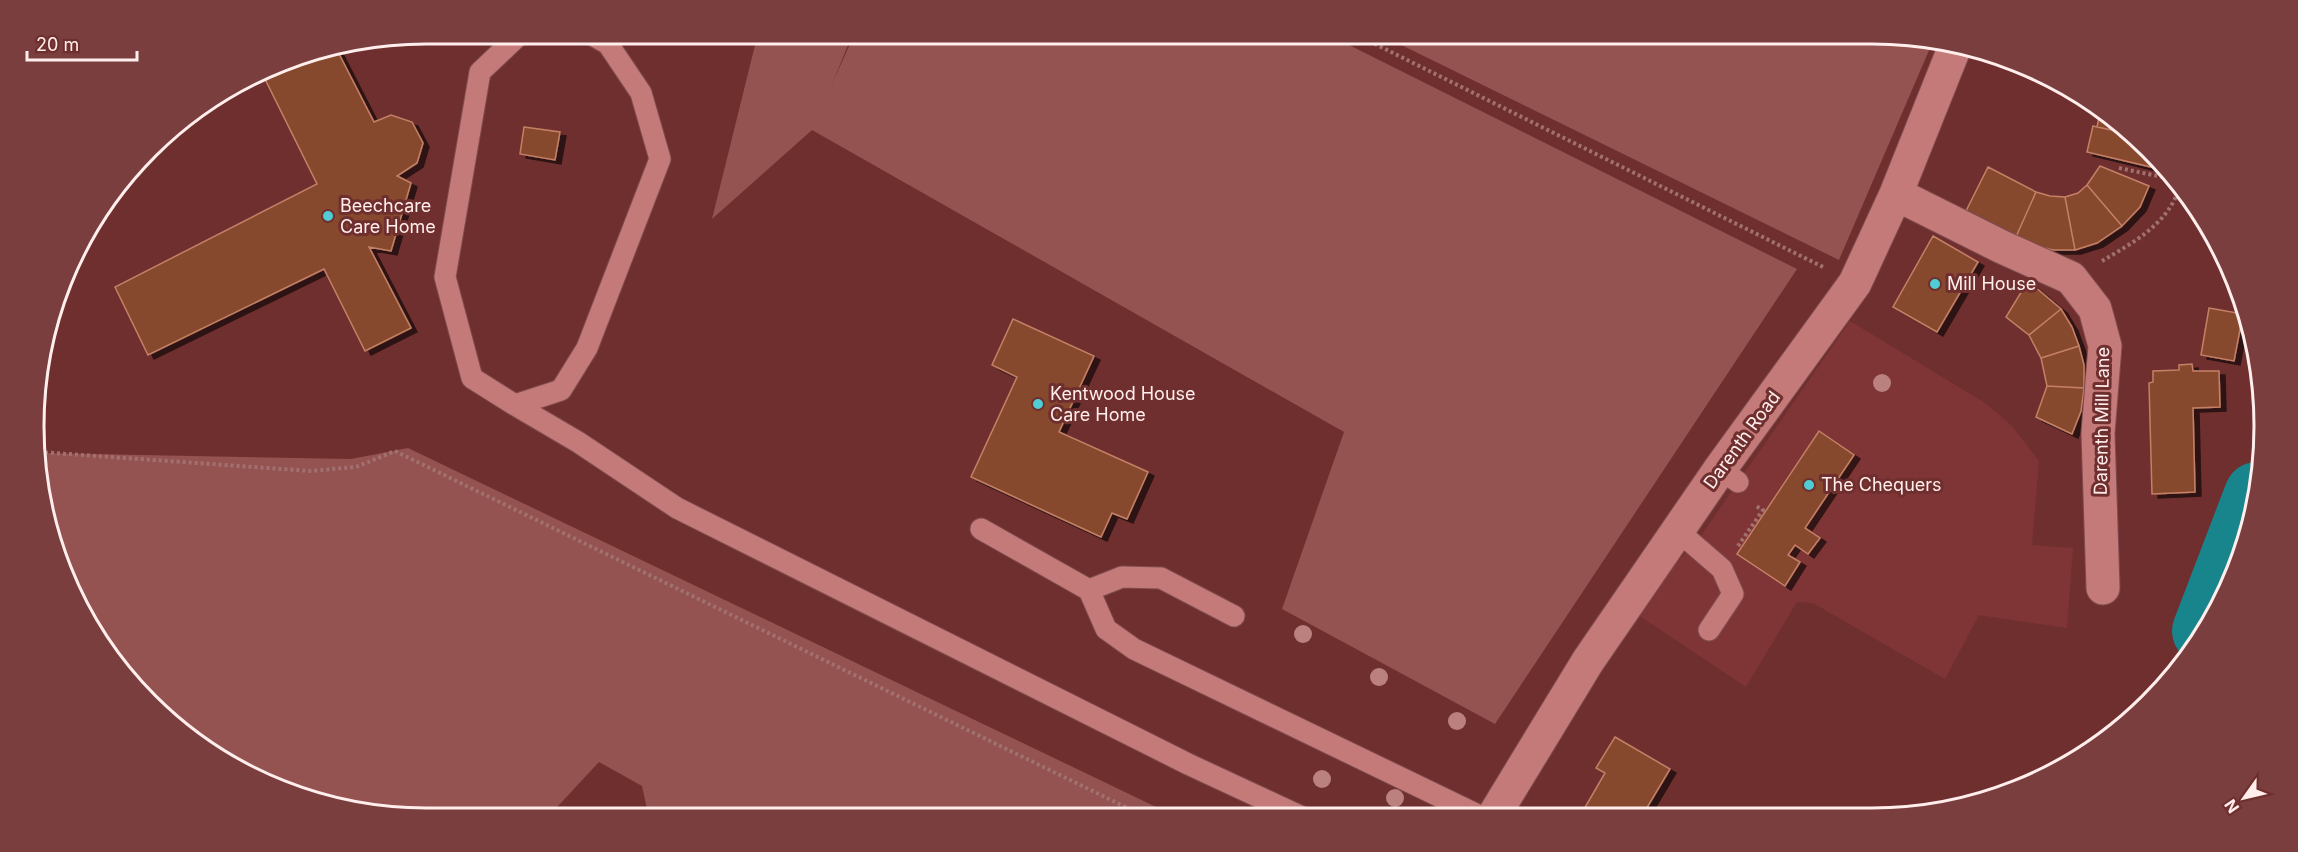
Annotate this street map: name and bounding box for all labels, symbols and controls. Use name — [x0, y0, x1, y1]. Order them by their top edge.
scale bar — [27, 24, 136, 62]
text: 20 m — [36, 34, 79, 55]
place label: Beechcare Care Home — [340, 195, 436, 237]
marker: Beechcare Care Home — [321, 209, 335, 223]
place label: Mill House — [1947, 273, 2036, 294]
marker: Mill House — [1928, 277, 1942, 291]
street label: Darenth Mill Lane — [2090, 347, 2113, 495]
place label: Kentwood House Care Home — [1050, 383, 1196, 425]
street label: Darenth Road — [1699, 387, 1784, 493]
marker: Kentwood House Care Home — [1031, 397, 1045, 411]
place label: The Chequers — [1821, 474, 1942, 495]
marker: The Chequers — [1802, 478, 1816, 492]
north arrow — [2214, 768, 2274, 828]
text: N — [2220, 796, 2243, 817]

